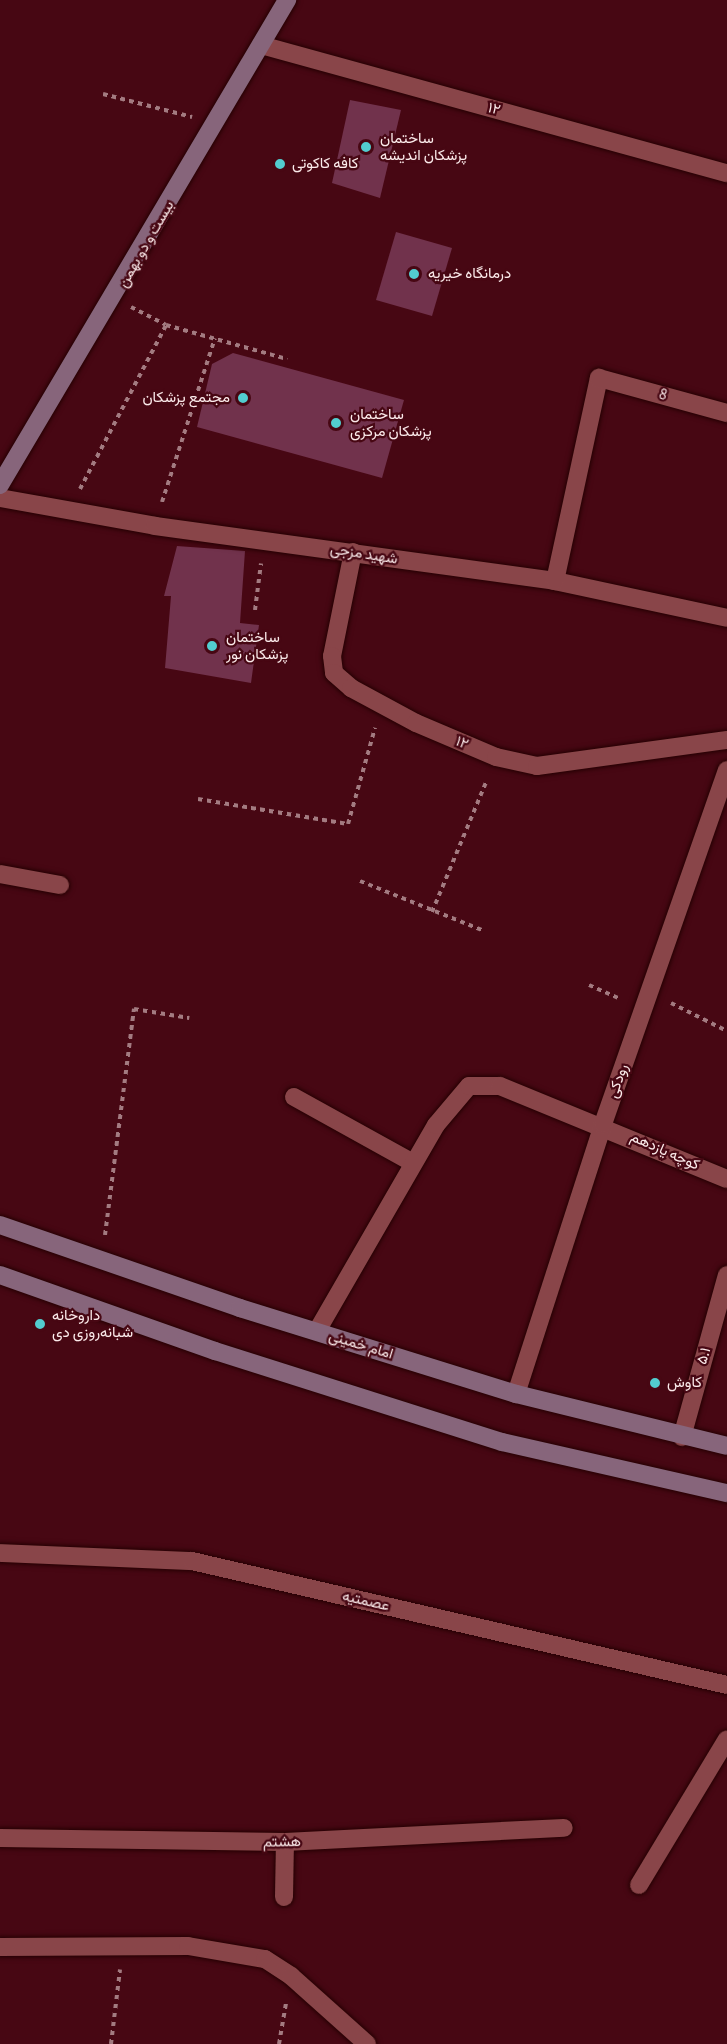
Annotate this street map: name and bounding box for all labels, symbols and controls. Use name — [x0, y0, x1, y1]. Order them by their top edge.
street label: ۱۲ — [486, 99, 502, 119]
place label: ساختمان پزشکان اندیشه — [380, 129, 467, 164]
marker: ساختمان پزشکان اندیشه — [357, 138, 375, 156]
place label: کافه کاکوتی — [292, 155, 358, 173]
marker: کافه کاکوتی — [273, 157, 287, 171]
street label: بیست و دو بهمن — [114, 197, 178, 291]
marker: درمانگاه خیریه — [405, 265, 423, 283]
place label: درمانگاه خیریه — [428, 265, 511, 283]
street label: 8 — [657, 385, 669, 405]
place label: مجتمع پزشکان — [142, 389, 230, 407]
marker: مجتمع پزشکان — [234, 389, 252, 407]
place label: ساختمان پزشکان مرکزی — [350, 405, 432, 440]
marker: ساختمان پزشکان مرکزی — [327, 414, 345, 432]
street label: شهید مزجی — [329, 540, 399, 568]
place label: ساختمان پزشکان نور — [226, 628, 288, 663]
marker: ساختمان پزشکان نور — [203, 637, 221, 655]
street label: ۱۲ — [453, 732, 471, 754]
street label: رودکی — [604, 1062, 632, 1100]
street label: کوچه یازدهم — [628, 1128, 702, 1174]
place label: داروخانه شبانه‌روزی دی — [52, 1306, 133, 1341]
marker: داروخانه شبانه‌روزی دی — [33, 1317, 47, 1331]
street label: امام خمینی — [327, 1327, 395, 1363]
street label: ۵.۱ — [693, 1345, 715, 1367]
place label: کاوش — [667, 1374, 702, 1392]
marker: کاوش — [648, 1376, 662, 1390]
street label: عصمتیه — [341, 1587, 391, 1615]
street label: هشتم — [263, 1833, 301, 1851]

